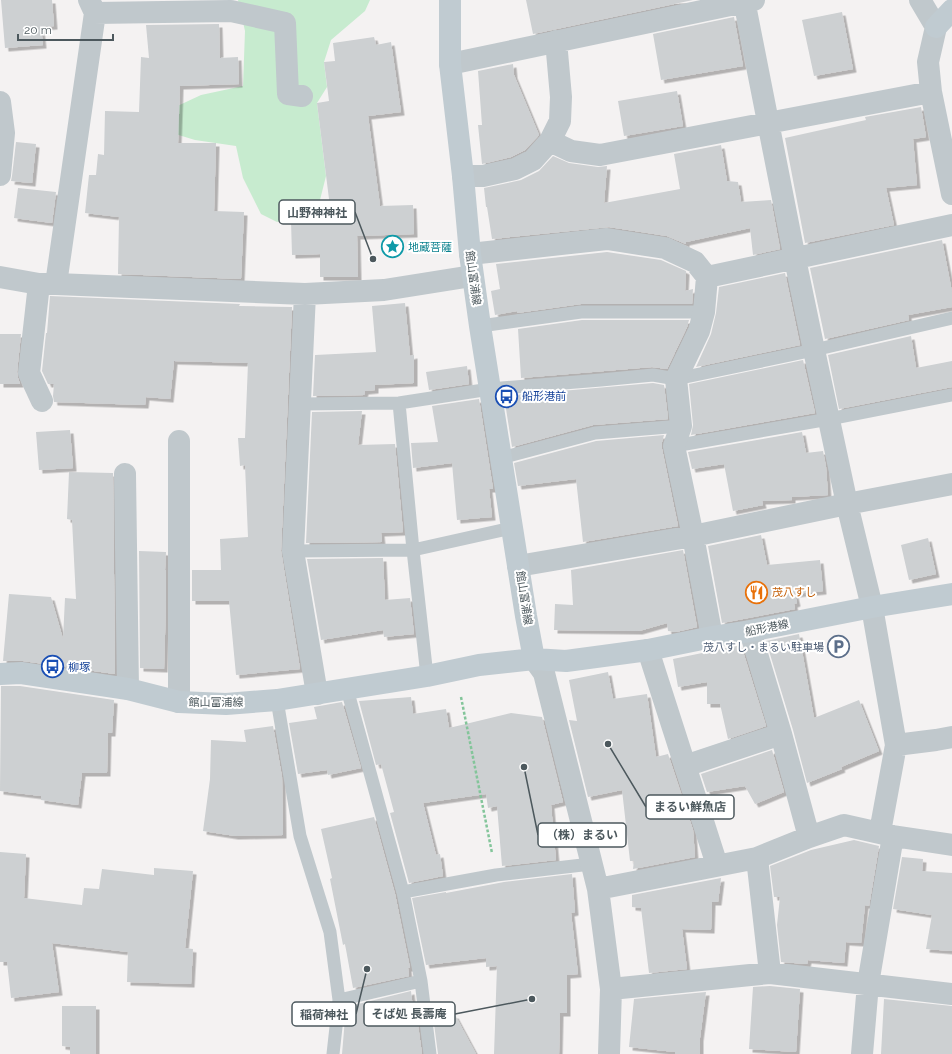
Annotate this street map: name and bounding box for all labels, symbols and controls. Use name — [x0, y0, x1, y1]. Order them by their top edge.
scale bar — [18, 16, 113, 42]
text: 20 m — [24, 23, 52, 37]
callout: 山野神神社 — [279, 200, 355, 224]
text: 山野神神社 — [287, 206, 347, 220]
place icon: 地蔵菩薩 — [379, 234, 405, 260]
place label: 地蔵菩薩 — [408, 241, 452, 254]
street label: 館山富浦線 — [463, 250, 483, 306]
bus stop icon: 船形港前 — [493, 383, 519, 409]
place label: 船形港前 — [522, 390, 566, 403]
street label: 館山富浦線 — [513, 570, 535, 626]
restaurant icon: 茂八すし — [743, 579, 769, 605]
place label: 茂八すし — [772, 586, 816, 599]
street label: 船形港線 — [744, 617, 790, 639]
parking icon: 茂八すし・まるい駐車場 — [826, 634, 852, 660]
place label: 茂八すし・まるい駐車場 — [703, 641, 824, 654]
bus stop icon: 柳塚 — [40, 654, 66, 680]
place label: 柳塚 — [68, 661, 90, 674]
street label: 館山富浦線 — [189, 696, 244, 709]
callout: まるい鮮魚店 — [646, 795, 734, 819]
text: まるい鮮魚店 — [654, 800, 726, 814]
callout: （株）まるい — [538, 823, 626, 847]
text: （株）まるい — [546, 828, 618, 842]
callout: 稲荷神社 — [292, 1002, 356, 1026]
callout: そば処 長壽庵 — [364, 1002, 455, 1026]
text: そば処 長壽庵 — [372, 1007, 446, 1021]
text: 稲荷神社 — [300, 1008, 348, 1022]

